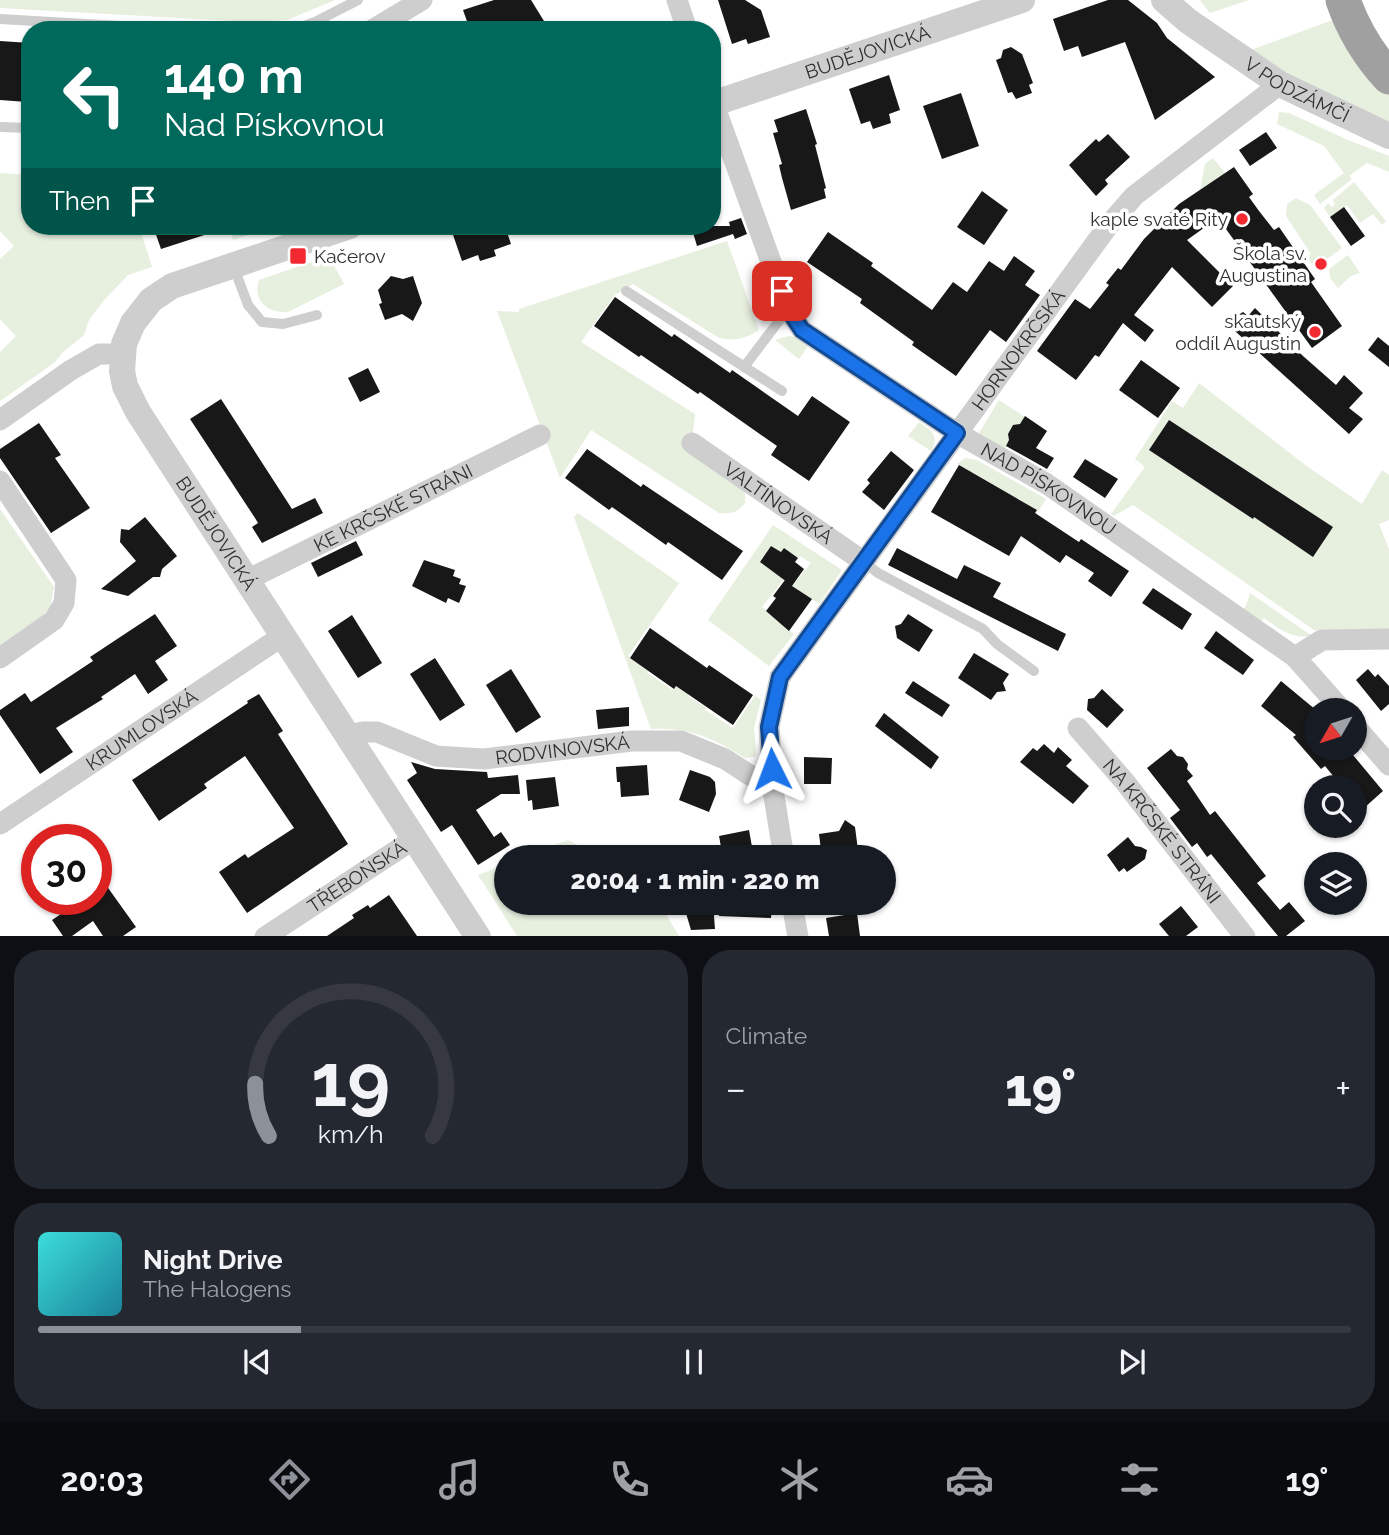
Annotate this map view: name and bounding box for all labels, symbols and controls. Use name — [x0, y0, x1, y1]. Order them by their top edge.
street label: BUDĚJOVICKÁ — [802, 21, 933, 83]
text: 140 m — [164, 47, 304, 104]
icon: left — [49, 49, 140, 140]
street label: V PODZÁMČÍ — [1241, 52, 1353, 127]
text: Nad Pískovnou — [164, 106, 385, 143]
icon: arrive — [124, 182, 162, 220]
text: Then — [49, 186, 110, 216]
place label: kaple svaté Rity — [1090, 208, 1228, 230]
marker: kaple svaté Rity — [1234, 211, 1250, 227]
place label: Škola sv. Augustina — [1219, 242, 1307, 286]
place label: Kačerov — [314, 245, 386, 267]
marker: Kačerov — [288, 246, 308, 266]
marker: Škola sv. Augustina — [1313, 256, 1329, 272]
pin — [752, 261, 812, 321]
icon: arrive — [763, 272, 801, 310]
street label: HORNOKRČSKÁ — [967, 285, 1069, 414]
place label: skautský oddíl Augustin — [1175, 310, 1301, 354]
marker: skautský oddíl Augustin — [1307, 324, 1323, 340]
street label: NAD PÍSKOVNOU — [977, 438, 1120, 540]
street label: VALTÍNOVSKÁ — [720, 457, 837, 548]
street label: KE KRČSKÉ STRÁNI — [310, 459, 476, 556]
street label: BUDĚJOVICKÁ — [172, 472, 261, 594]
street label: KRUMLOVSKÁ — [82, 685, 201, 775]
north arrow — [1304, 698, 1367, 761]
map controls — [1304, 698, 1367, 915]
street label: RODVINOVSKÁ — [494, 730, 631, 769]
position arrow — [735, 732, 809, 806]
street label: NA KRČSKÉ STRÁNI — [1099, 754, 1226, 907]
button: search — [1304, 775, 1367, 838]
speed limit sign: 30 — [21, 824, 112, 915]
street label: TŘEBOŇSKÁ — [303, 836, 411, 917]
button: layers — [1304, 852, 1367, 915]
text: 20:04 · 1 min · 220 m — [570, 865, 820, 895]
text: Climate — [726, 1022, 807, 1049]
text: 19 — [311, 1038, 390, 1123]
text: 19° — [1005, 1057, 1076, 1118]
text: − — [726, 1066, 746, 1111]
text: + — [1335, 1066, 1351, 1111]
text: km/h — [318, 1118, 384, 1148]
text: Night Drive — [143, 1245, 282, 1275]
text: The Halogens — [143, 1275, 291, 1302]
icon: previous — [238, 1343, 276, 1381]
icon: pause — [675, 1343, 713, 1381]
icon: next — [1113, 1343, 1151, 1381]
icon: directions — [265, 1455, 314, 1504]
icon: music — [435, 1455, 484, 1504]
icon: phone — [605, 1455, 654, 1504]
icon: climate — [775, 1455, 824, 1504]
icon: car — [945, 1455, 994, 1504]
icon: filters — [1115, 1455, 1164, 1504]
text: 20:03 — [61, 1461, 144, 1498]
text: 19° — [1286, 1461, 1328, 1498]

